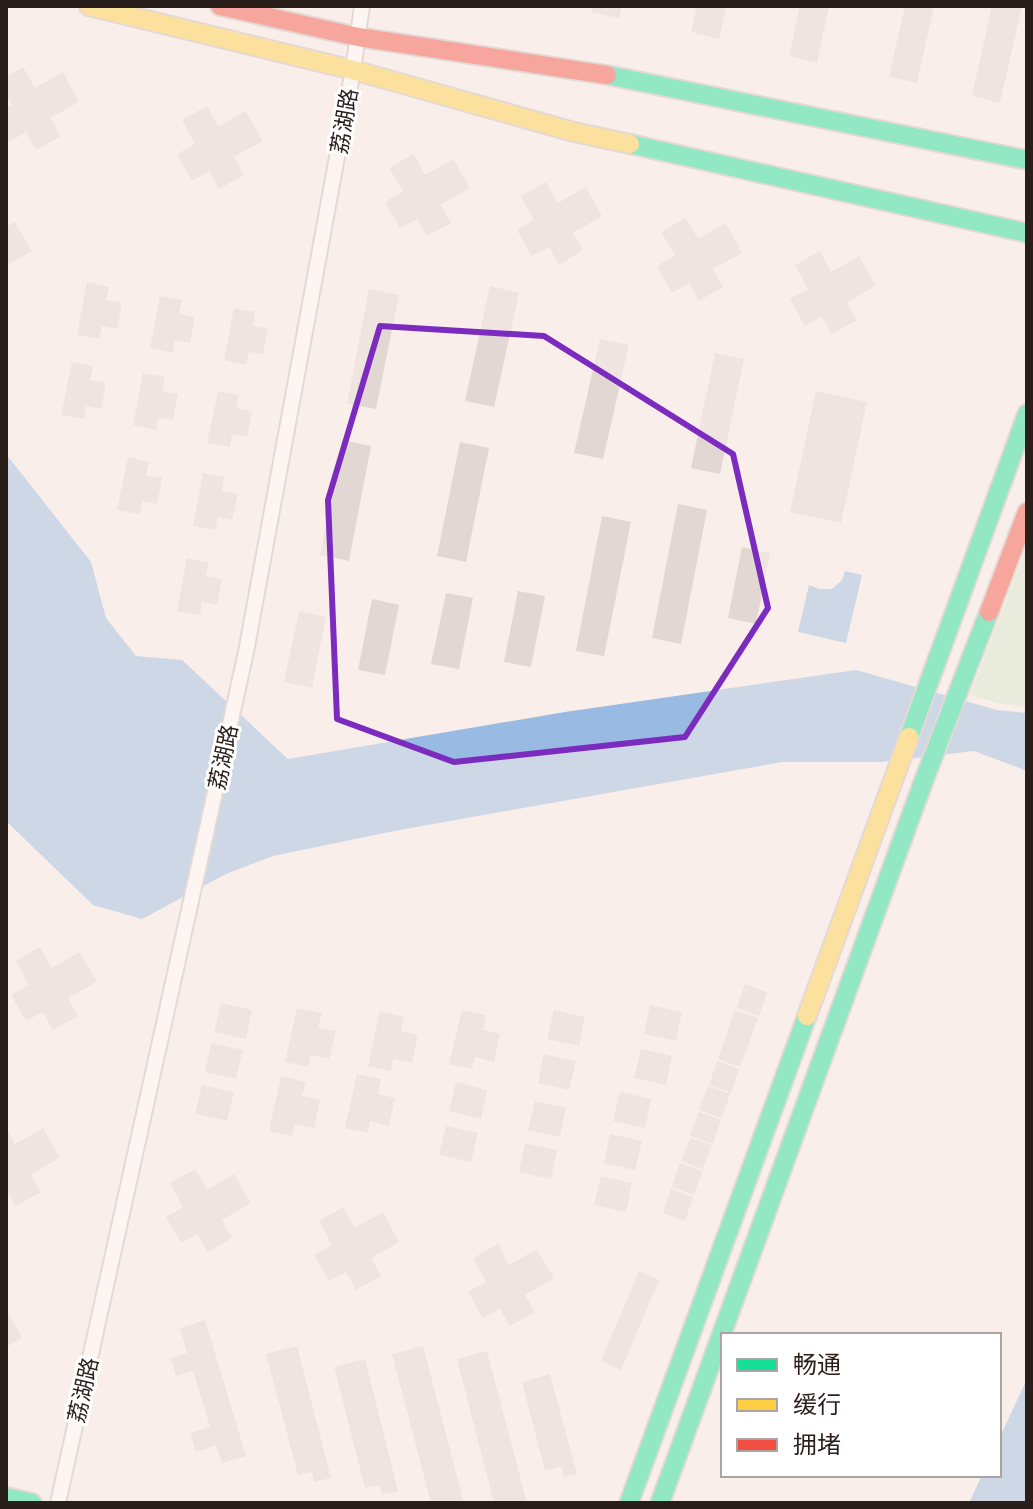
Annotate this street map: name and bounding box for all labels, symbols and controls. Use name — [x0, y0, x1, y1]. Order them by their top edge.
street label: 荔湖路 — [323, 86, 365, 156]
street label: 荔湖路 — [201, 722, 246, 793]
legend — [721, 1333, 1001, 1477]
text: 畅通 — [793, 1348, 841, 1381]
street label: 荔湖路 — [61, 1354, 106, 1426]
text: 缓行 — [793, 1388, 841, 1421]
text: 拥堵 — [793, 1428, 841, 1461]

